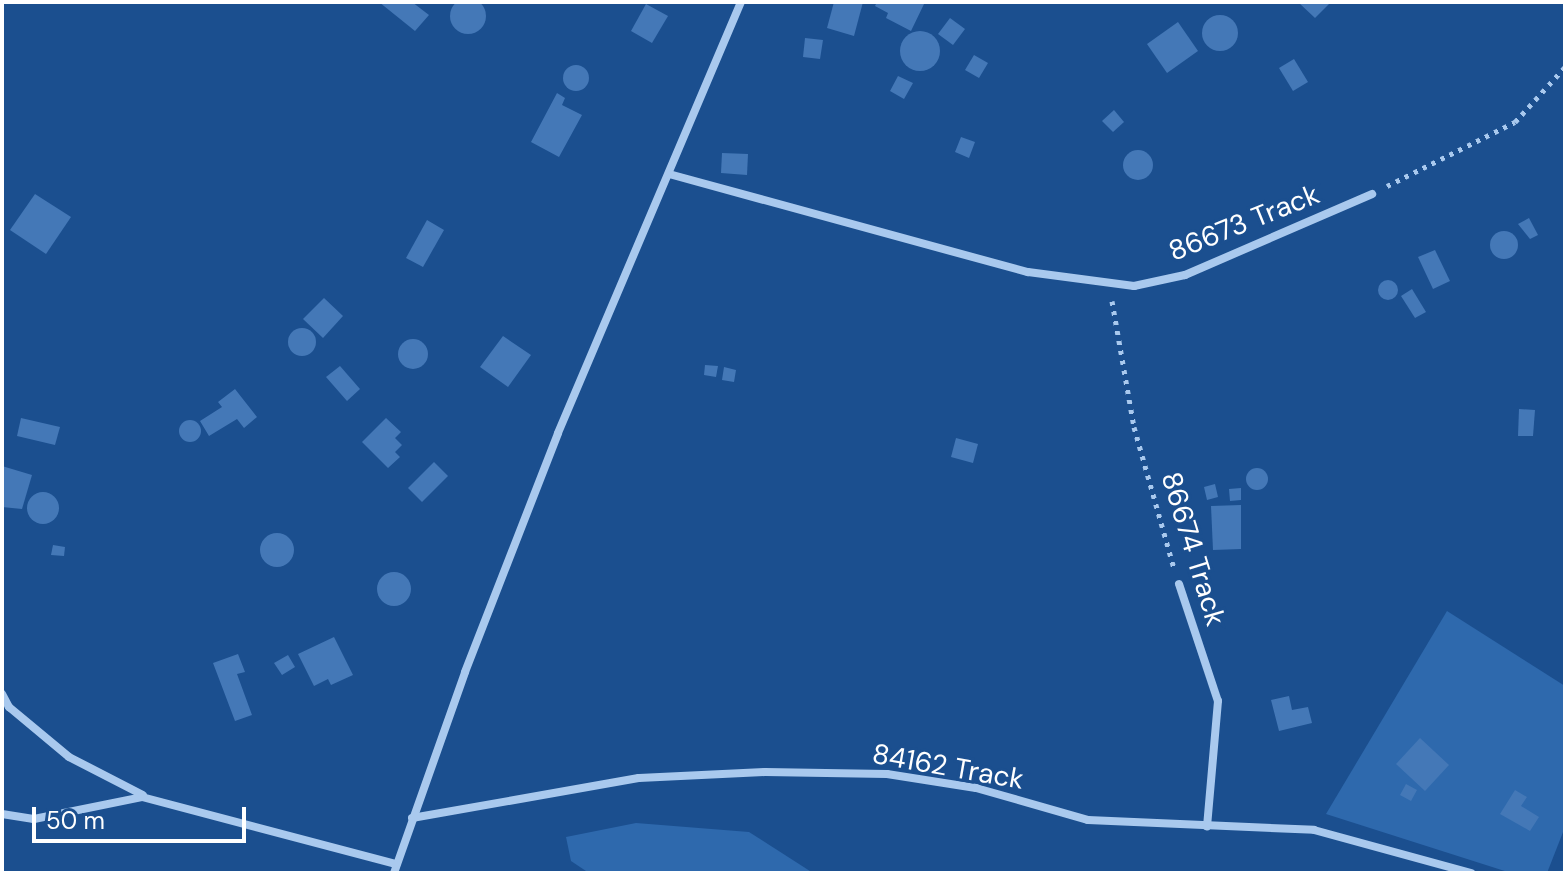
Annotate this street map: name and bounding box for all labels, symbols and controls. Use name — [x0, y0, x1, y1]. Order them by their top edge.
street label: 86673 Track — [1164, 178, 1324, 268]
street label: 86674 Track — [1154, 468, 1232, 630]
street label: 84162 Track — [870, 737, 1026, 797]
scale bar — [36, 791, 250, 841]
text: 50 m — [46, 805, 105, 836]

